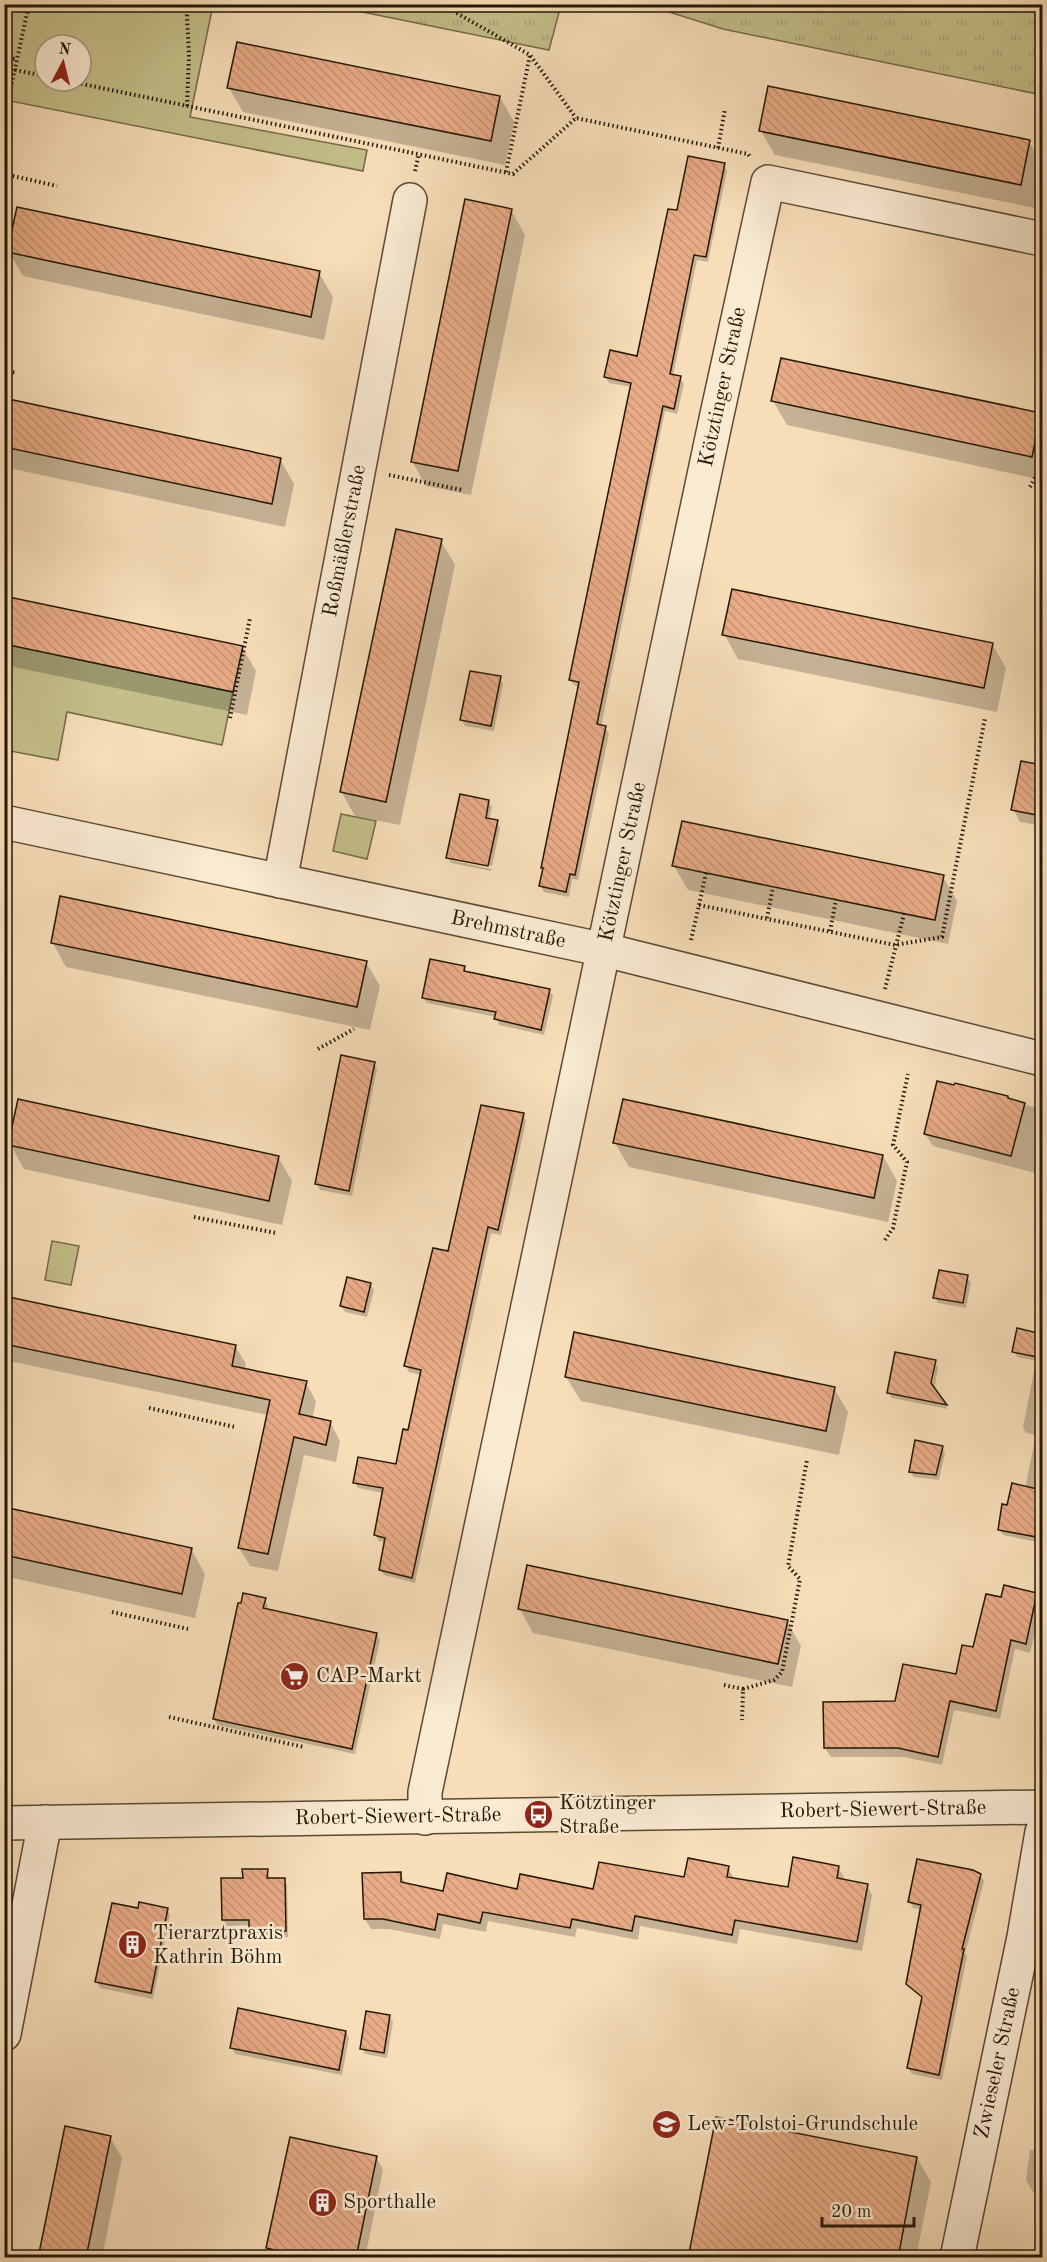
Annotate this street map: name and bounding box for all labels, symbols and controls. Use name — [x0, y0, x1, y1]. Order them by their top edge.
north arrow — [33, 33, 93, 93]
text: N — [58, 41, 72, 59]
street label: Kötztinger Straße — [696, 305, 750, 469]
street label: Roßmäßlerstraße — [320, 463, 370, 619]
street label: Kötztinger Straße — [596, 780, 650, 944]
street label: Brehmstraße — [449, 908, 567, 952]
supermarket icon: CAP-Markt — [279, 1660, 311, 1692]
place label: CAP-Markt — [316, 1666, 422, 1687]
place label: Kötztinger Straße — [559, 1793, 656, 1838]
street label: Robert-Siewert-Straße — [779, 1798, 987, 1822]
bus stop icon: Kötztinger Straße — [522, 1799, 554, 1831]
street label: Robert-Siewert-Straße — [294, 1805, 502, 1829]
place label: Tierarztpraxis Kathrin Böhm — [153, 1923, 283, 1968]
building icon: Tierarztpraxis Kathrin Böhm — [116, 1929, 148, 1961]
street label: Zwieseler Straße — [972, 1986, 1024, 2140]
school or university icon: Lew-Tolstoi-Grundschule — [650, 2108, 682, 2140]
place label: Lew-Tolstoi-Grundschule — [687, 2114, 918, 2135]
building icon: Sporthalle — [306, 2186, 338, 2218]
scale bar — [822, 2190, 914, 2228]
place label: Sporthalle — [343, 2192, 436, 2213]
text: 20 m — [831, 2203, 871, 2221]

